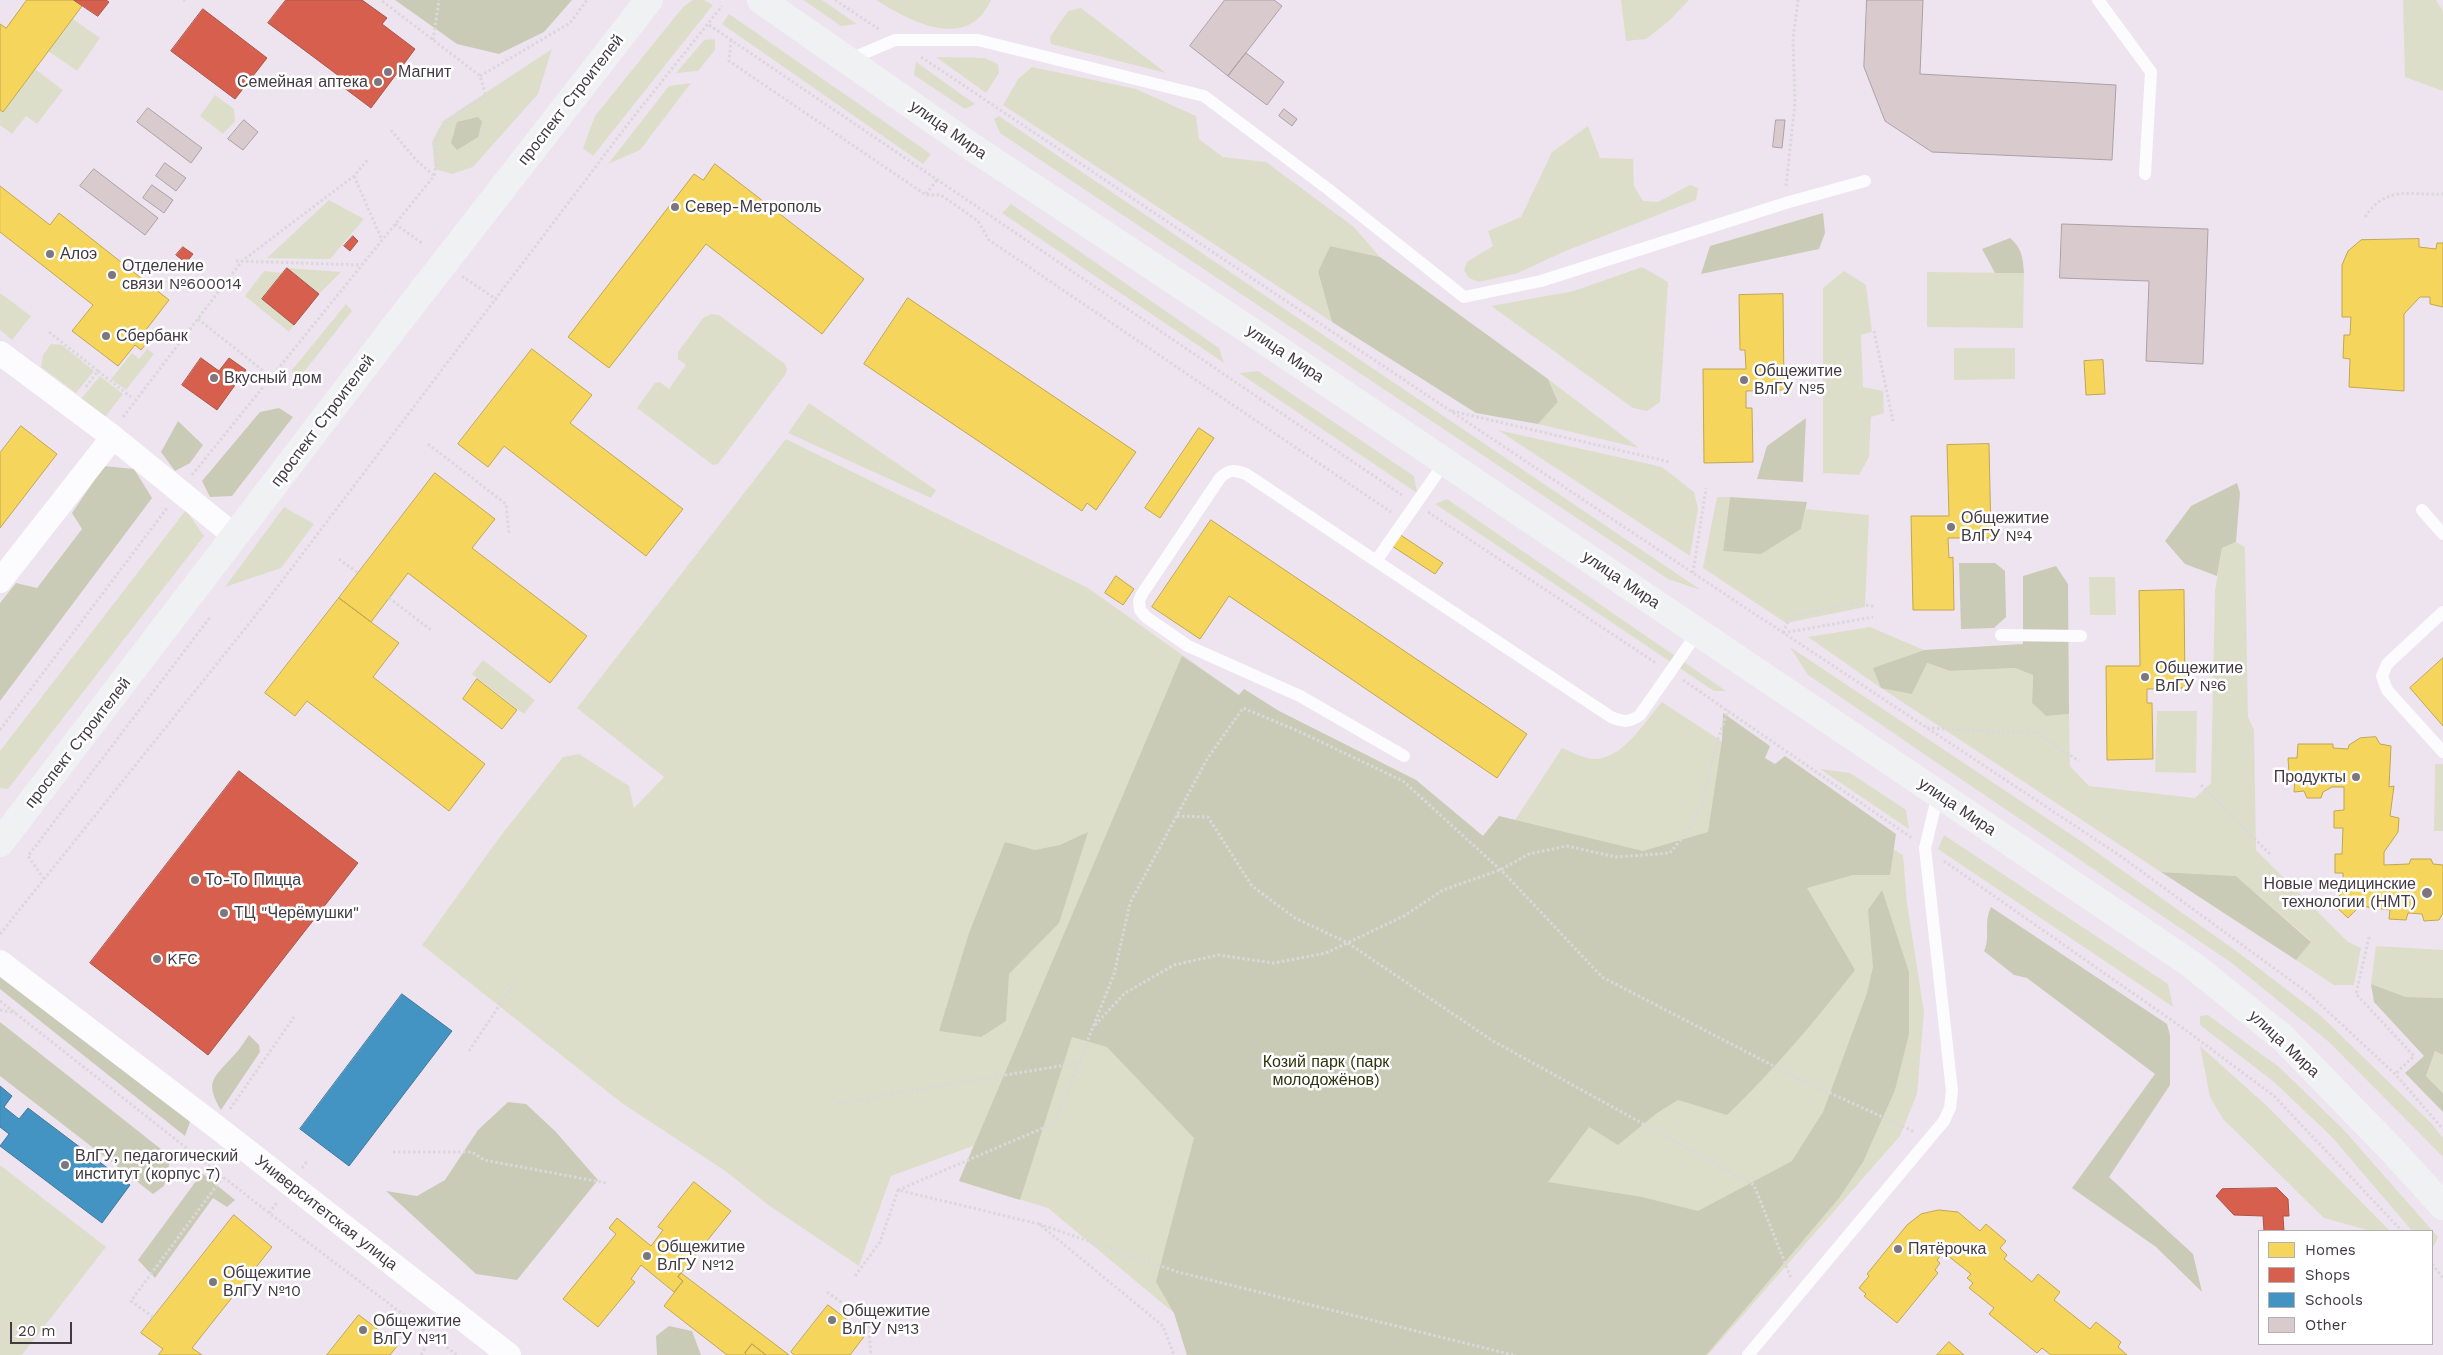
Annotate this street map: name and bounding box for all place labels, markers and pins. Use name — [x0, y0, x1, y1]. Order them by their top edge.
place label: Магнит — [398, 62, 451, 82]
marker: Магнит — [382, 66, 394, 78]
place label: Семейная аптека — [237, 72, 368, 92]
marker: Семейная аптека — [372, 76, 384, 88]
place label: Север-Метрополь — [685, 197, 822, 217]
marker: Север-Метрополь — [669, 201, 681, 213]
place label: Алоэ — [60, 244, 97, 264]
marker: Алоэ — [44, 248, 56, 260]
place label: Отделение связи №600014 — [122, 256, 242, 294]
marker: Отделение связи №600014 — [106, 269, 118, 281]
place label: Сбербанк — [116, 326, 188, 346]
marker: Сбербанк — [100, 330, 112, 342]
place label: Общежитие ВлГУ №5 — [1754, 361, 1842, 399]
place label: Вкусный дом — [224, 368, 322, 388]
marker: Вкусный дом — [208, 372, 220, 384]
marker: Общежитие ВлГУ №5 — [1738, 374, 1750, 386]
place label: Общежитие ВлГУ №4 — [1961, 508, 2049, 546]
marker: Общежитие ВлГУ №4 — [1945, 521, 1957, 533]
place label: Общежитие ВлГУ №6 — [2155, 658, 2243, 696]
marker: Общежитие ВлГУ №6 — [2139, 671, 2151, 683]
place label: Продукты — [2274, 767, 2346, 787]
marker: Продукты — [2350, 771, 2362, 783]
place label: То-То Пицца — [205, 870, 301, 890]
marker: То-То Пицца — [189, 874, 201, 886]
place label: Новые медицинские технологии (НМТ) — [2264, 874, 2416, 912]
marker: Новые медицинские технологии (НМТ) — [2420, 886, 2434, 900]
place label: ТЦ "Черёмушки" — [234, 903, 359, 923]
marker: ТЦ "Черёмушки" — [218, 907, 230, 919]
place label: KFC — [167, 949, 198, 969]
marker: KFC — [151, 953, 163, 965]
place label: ВлГУ, педагогический институт (корпус 7) — [75, 1146, 238, 1184]
marker: ВлГУ, педагогический институт (корпус 7) — [59, 1159, 71, 1171]
place label: Общежитие ВлГУ №12 — [657, 1237, 745, 1275]
place label: Пятёрочка — [1908, 1239, 1986, 1259]
marker: Пятёрочка — [1892, 1243, 1904, 1255]
marker: Общежитие ВлГУ №12 — [641, 1250, 653, 1262]
place label: Общежитие ВлГУ №10 — [223, 1263, 311, 1301]
marker: Общежитие ВлГУ №10 — [207, 1276, 219, 1288]
place label: Общежитие ВлГУ №13 — [842, 1301, 930, 1339]
place label: Общежитие ВлГУ №11 — [373, 1311, 461, 1349]
marker: Общежитие ВлГУ №13 — [826, 1314, 838, 1326]
marker: Общежитие ВлГУ №11 — [357, 1324, 369, 1336]

